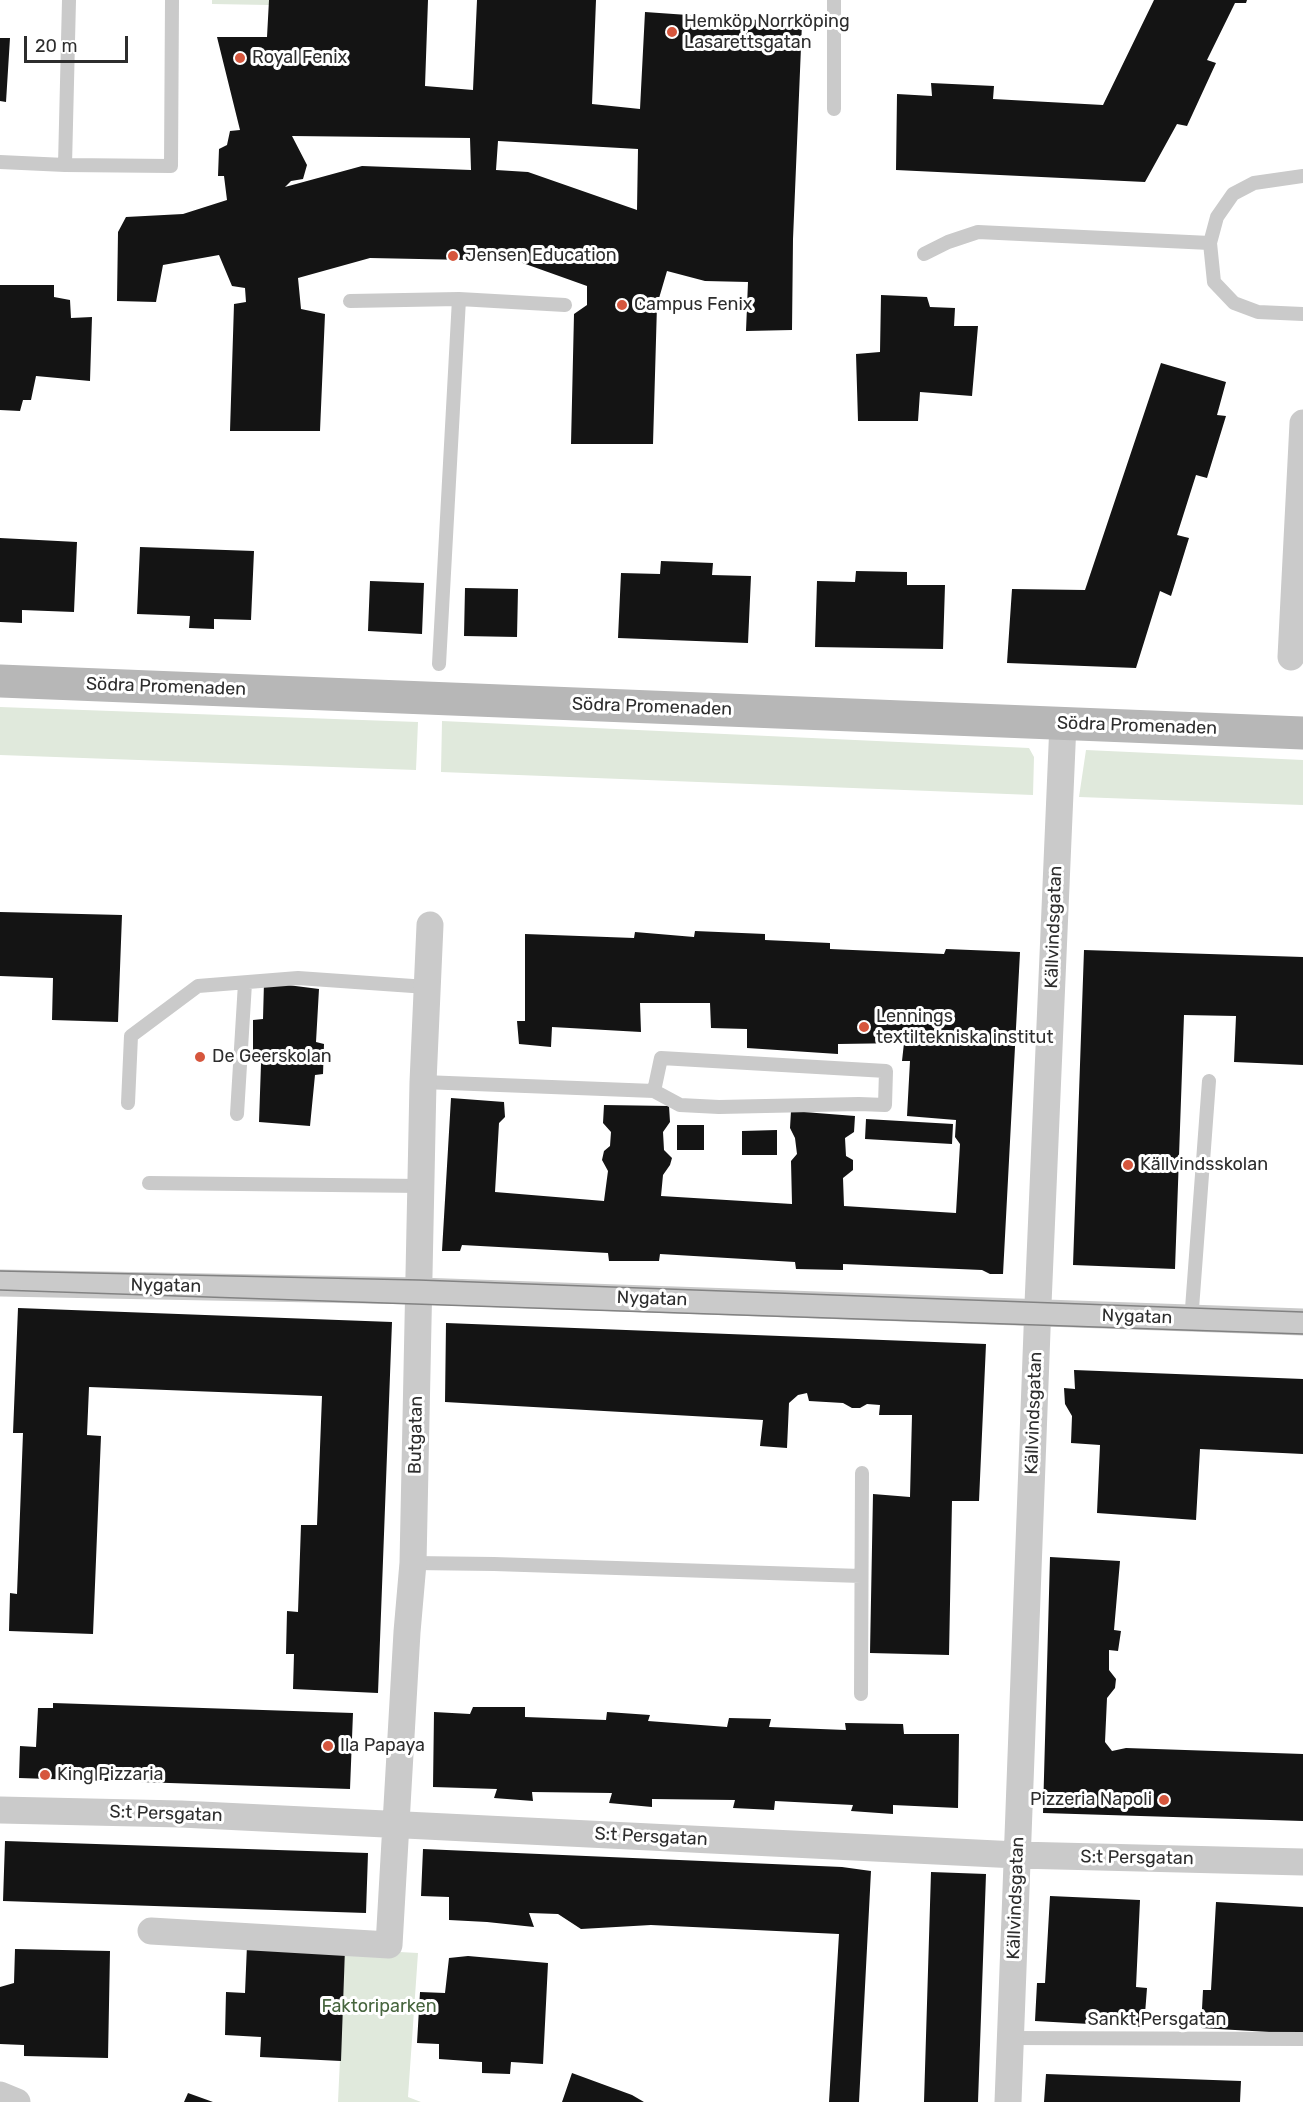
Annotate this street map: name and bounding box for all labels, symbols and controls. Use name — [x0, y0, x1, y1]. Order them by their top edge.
place label: Hemköp Norrköping Lasarettsgatan — [684, 11, 850, 54]
scale bar — [27, 24, 130, 62]
marker: Hemköp Norrköping Lasarettsgatan — [665, 25, 679, 39]
text: 20 m — [35, 35, 77, 57]
place label: Royal Fenix — [252, 47, 347, 69]
marker: Royal Fenix — [233, 51, 247, 65]
place label: Jensen Education — [465, 245, 617, 267]
marker: Jensen Education — [446, 249, 460, 263]
place label: Campus Fenix — [634, 294, 752, 316]
marker: Campus Fenix — [615, 298, 629, 312]
street label: Södra Promenaden — [85, 673, 247, 701]
street label: Södra Promenaden — [571, 693, 733, 721]
street label: Södra Promenaden — [1056, 712, 1218, 740]
street label: Källvindsgatan — [1041, 865, 1067, 989]
place label: Lennings textiltekniska institut — [876, 1006, 1053, 1048]
marker: Lennings textiltekniska institut — [857, 1020, 871, 1034]
place label: De Geerskolan — [212, 1046, 332, 1068]
marker: De Geerskolan — [193, 1050, 207, 1064]
place label: Källvindsskolan — [1140, 1154, 1268, 1176]
marker: Källvindsskolan — [1121, 1158, 1135, 1172]
street label: Nygatan — [131, 1275, 201, 1297]
street label: Nygatan — [616, 1287, 688, 1311]
street label: Nygatan — [1101, 1305, 1173, 1329]
street label: Källvindsgatan — [1021, 1351, 1047, 1475]
street label: Butgatan — [405, 1396, 427, 1474]
place label: Ila Papaya — [340, 1735, 425, 1757]
marker: Ila Papaya — [321, 1739, 335, 1753]
place label: King Pizzaria — [57, 1764, 164, 1786]
marker: King Pizzaria — [38, 1768, 52, 1782]
place label: Pizzeria Napoli — [1030, 1789, 1152, 1811]
marker: Pizzeria Napoli — [1157, 1793, 1171, 1807]
street label: S:t Persgatan — [109, 1801, 223, 1827]
street label: S:t Persgatan — [594, 1823, 708, 1851]
street label: Källvindsgatan — [1003, 1836, 1029, 1960]
street label: S:t Persgatan — [1080, 1846, 1194, 1870]
park label: Faktoriparken — [321, 1996, 437, 2018]
street label: Sankt Persgatan — [1088, 2009, 1226, 2031]

